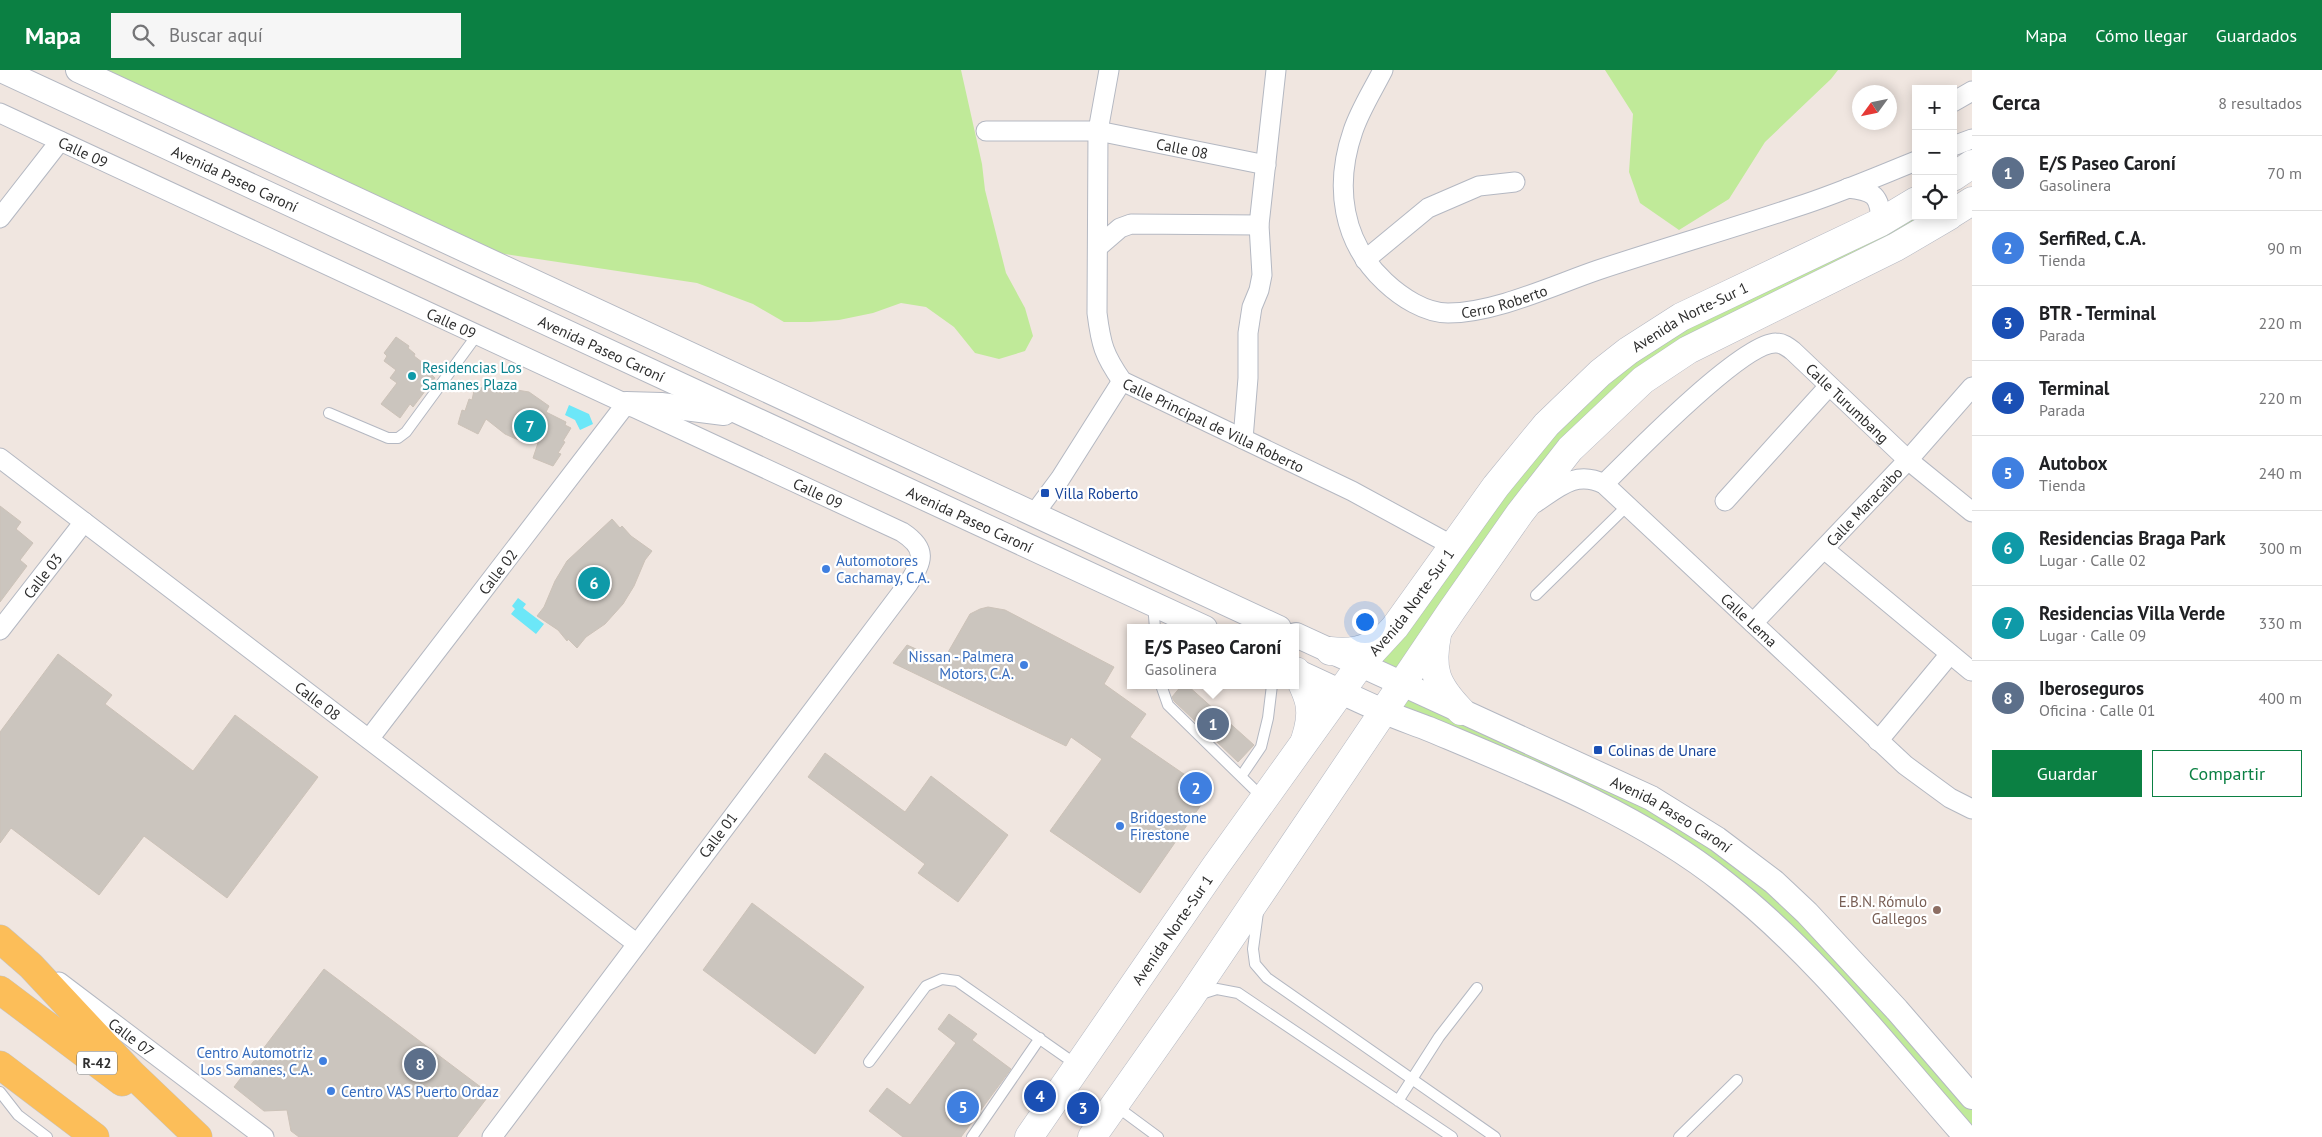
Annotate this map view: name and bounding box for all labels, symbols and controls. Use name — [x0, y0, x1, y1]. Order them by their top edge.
search box — [111, 13, 461, 58]
text: Mapa — [25, 20, 81, 51]
icon: search — [129, 21, 157, 49]
text: Buscar aquí — [169, 23, 263, 47]
text: Mapa — [2025, 24, 2067, 47]
text: Cómo llegar — [2095, 24, 2188, 47]
text: Guardados — [2216, 24, 2297, 47]
north arrow — [1852, 85, 1897, 130]
map controls — [1912, 85, 1957, 220]
button: + — [1912, 85, 1957, 130]
text: Cerca — [1992, 89, 2041, 116]
text: 8 resultados — [2218, 93, 2302, 113]
button: − — [1912, 130, 1957, 175]
street label: Calle 09 — [56, 132, 111, 171]
street label: Calle 08 — [1155, 134, 1210, 163]
street label: Avenida Paseo Caroní — [169, 141, 301, 216]
text: E/S Paseo Caroní — [2039, 151, 2176, 175]
text: 1 — [2003, 163, 2013, 183]
text: 70 m — [2267, 163, 2302, 183]
button: locate — [1912, 175, 1957, 220]
text: Gasolinera — [2039, 175, 2111, 195]
text: SerfiRed, C.A. — [2039, 226, 2146, 250]
text: 2 — [2003, 238, 2013, 258]
text: 90 m — [2267, 238, 2302, 258]
text: Tienda — [2039, 250, 2086, 270]
street label: Avenida Norte-Sur 1 — [1628, 277, 1751, 356]
street label: Cerro Roberto — [1460, 280, 1550, 322]
text: BTR - Terminal — [2039, 301, 2156, 325]
street label: Calle 09 — [424, 303, 479, 342]
street label: Avenida Paseo Caroní — [535, 311, 668, 386]
text: 3 — [2003, 313, 2013, 333]
text: 220 m — [2259, 313, 2302, 333]
text: Parada — [2039, 325, 2085, 345]
place label: Residencias Los Samanes Plaza — [422, 358, 522, 394]
street label: Calle Turumbang — [1802, 359, 1893, 447]
marker: Residencias Los Samanes Plaza — [406, 370, 418, 382]
street label: Calle Principal de Villa Roberto — [1120, 373, 1307, 476]
text: Terminal — [2039, 376, 2109, 400]
text: 4 — [2003, 388, 2013, 408]
text: 220 m — [2259, 388, 2302, 408]
text: Parada — [2039, 400, 2085, 420]
pin: 7 — [514, 407, 546, 445]
text: Autobox — [2039, 451, 2107, 475]
street label: Calle Maracaibo — [1822, 463, 1906, 550]
text: 5 — [2003, 463, 2013, 483]
text: 240 m — [2259, 463, 2302, 483]
street label: Calle 09 — [790, 473, 846, 513]
text: Tienda — [2039, 475, 2086, 495]
street label: Avenida Paseo Caroní — [904, 482, 1036, 557]
place label: Villa Roberto — [1054, 484, 1138, 503]
marker: Villa Roberto — [1039, 487, 1051, 499]
text: Residencias Braga Park — [2039, 526, 2226, 550]
text: 6 — [2003, 538, 2013, 558]
text: 300 m — [2259, 538, 2302, 558]
street label: Avenida Norte-Sur 1 — [1364, 544, 1458, 659]
street label: Calle 02 — [474, 545, 521, 598]
street label: Calle 03 — [19, 549, 66, 602]
text: Lugar · Calle 02 — [2039, 550, 2146, 570]
place label: Automotores Cachamay, C.A. — [836, 551, 930, 587]
marker: Automotores Cachamay, C.A. — [820, 563, 832, 575]
pin: 6 — [578, 564, 610, 602]
street label: Calle Lema — [1717, 589, 1781, 651]
text: Residencias Villa Verde — [2039, 601, 2225, 625]
your location — [1352, 609, 1378, 635]
text: 7 — [2003, 613, 2013, 633]
text: 330 m — [2259, 613, 2302, 633]
popup — [1127, 624, 1299, 689]
text: Lugar · Calle 09 — [2039, 625, 2146, 645]
text: E/S Paseo Caroní — [1145, 635, 1281, 659]
place label: Nissan - Palmera Motors, C.A. — [909, 647, 1014, 683]
marker: Nissan - Palmera Motors, C.A. — [1018, 659, 1030, 671]
text: Gasolinera — [1145, 659, 1217, 679]
text: Iberoseguros — [2039, 676, 2144, 700]
street label: Calle 08 — [291, 677, 345, 724]
text: 8 — [2003, 688, 2013, 708]
text: 400 m — [2259, 688, 2302, 708]
text: Oficina · Calle 01 — [2039, 700, 2156, 720]
pin: 1 — [1197, 705, 1229, 743]
place label: Colinas de Unare — [1608, 741, 1716, 760]
marker: Colinas de Unare — [1592, 744, 1604, 756]
button: Guardar — [1992, 750, 2142, 797]
button: Compartir — [2152, 750, 2302, 797]
pin: 2 — [1180, 769, 1212, 807]
street label: Avenida Paseo Caroní — [1608, 771, 1736, 856]
street label: Calle 01 — [695, 808, 741, 862]
place label: Bridgestone Firestone — [1130, 808, 1207, 844]
marker: Bridgestone Firestone — [1114, 820, 1126, 832]
street label: Avenida Norte-Sur 1 — [1127, 871, 1217, 988]
place label: E.B.N. Rómulo Gallegos — [1839, 892, 1927, 928]
marker: E.B.N. Rómulo Gallegos — [1931, 904, 1943, 916]
street label: Calle 07 — [105, 1013, 158, 1060]
place label: Centro Automotriz Los Samanes, C.A. — [196, 1043, 313, 1079]
pin: 8 — [404, 1045, 436, 1083]
road number: R-42 — [77, 1051, 117, 1074]
marker: Centro Automotriz Los Samanes, C.A. — [317, 1055, 329, 1067]
pin: 4 — [1024, 1077, 1056, 1115]
place label: Centro VAS Puerto Ordaz — [341, 1082, 499, 1101]
marker: Centro VAS Puerto Ordaz — [325, 1085, 337, 1097]
pin: 5 — [947, 1088, 979, 1126]
pin: 3 — [1067, 1089, 1099, 1127]

